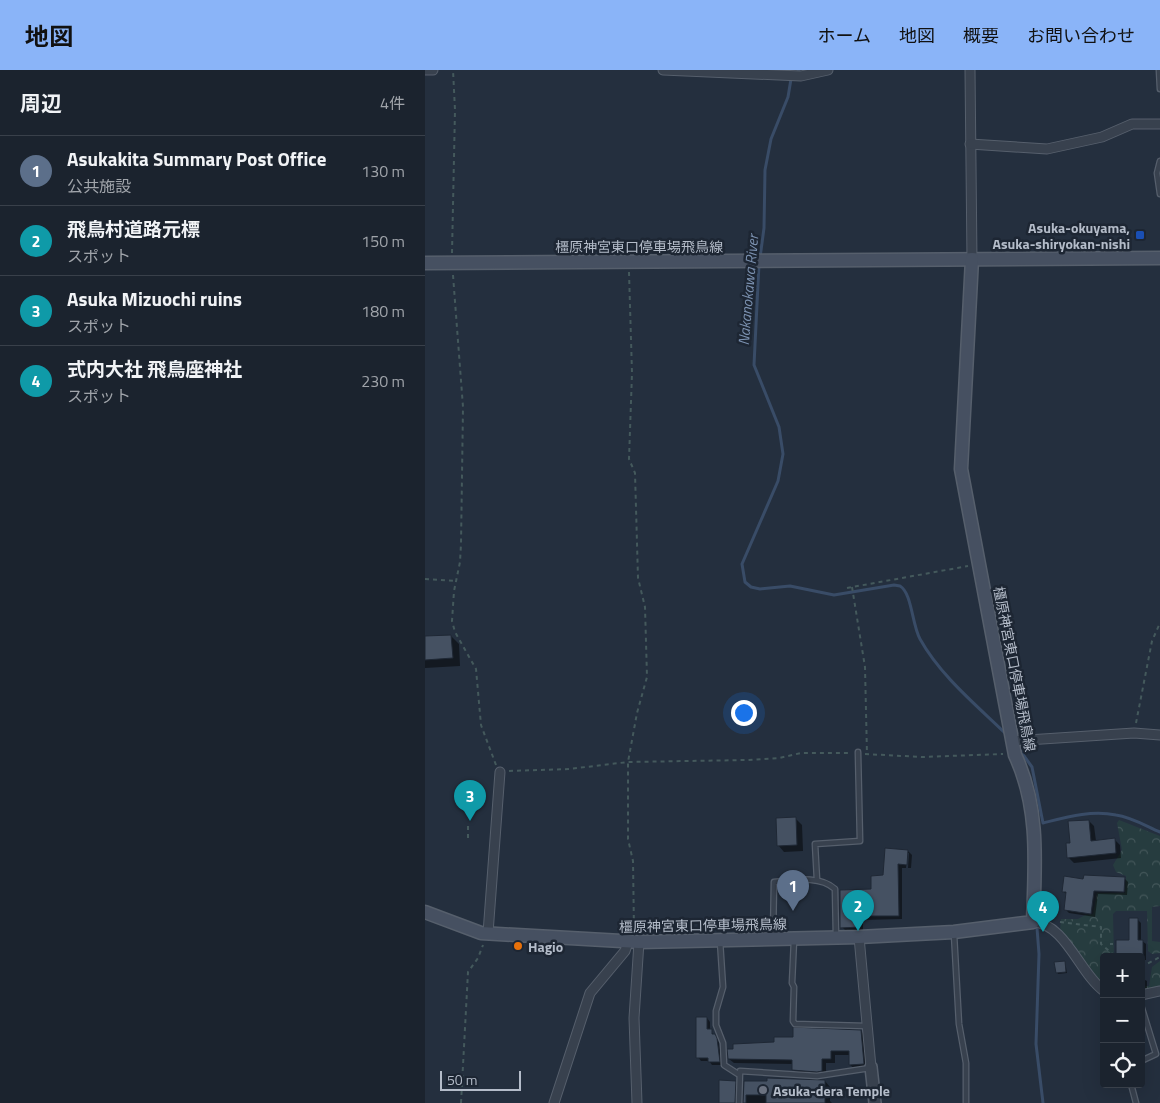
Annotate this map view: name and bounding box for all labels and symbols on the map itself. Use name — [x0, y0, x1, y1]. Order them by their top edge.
place label: Asuka-okuyama, Asuka-shiryokan-nishi — [993, 217, 1130, 254]
marker: Asuka-okuyama, Asuka-shiryokan-nishi — [1134, 229, 1146, 241]
water label: Nakanokawa River — [732, 231, 764, 346]
street label: 橿原神宮東口停車場飛鳥線 — [555, 236, 723, 257]
street label: 橿原神宮東口停車場飛鳥線 — [989, 585, 1041, 753]
your location — [731, 700, 757, 726]
pin: 3 — [454, 780, 486, 821]
pin: 1 — [777, 870, 809, 911]
pin: 2 — [842, 890, 874, 931]
pin: 4 — [1027, 891, 1059, 932]
street label: 橿原神宮東口停車場飛鳥線 — [619, 913, 787, 937]
place label: Hagio — [528, 936, 563, 957]
marker: Hagio — [512, 940, 524, 952]
scale bar — [440, 1068, 521, 1091]
place label: Asuka-dera Temple — [773, 1080, 890, 1101]
marker: Asuka-dera Temple — [757, 1084, 769, 1096]

